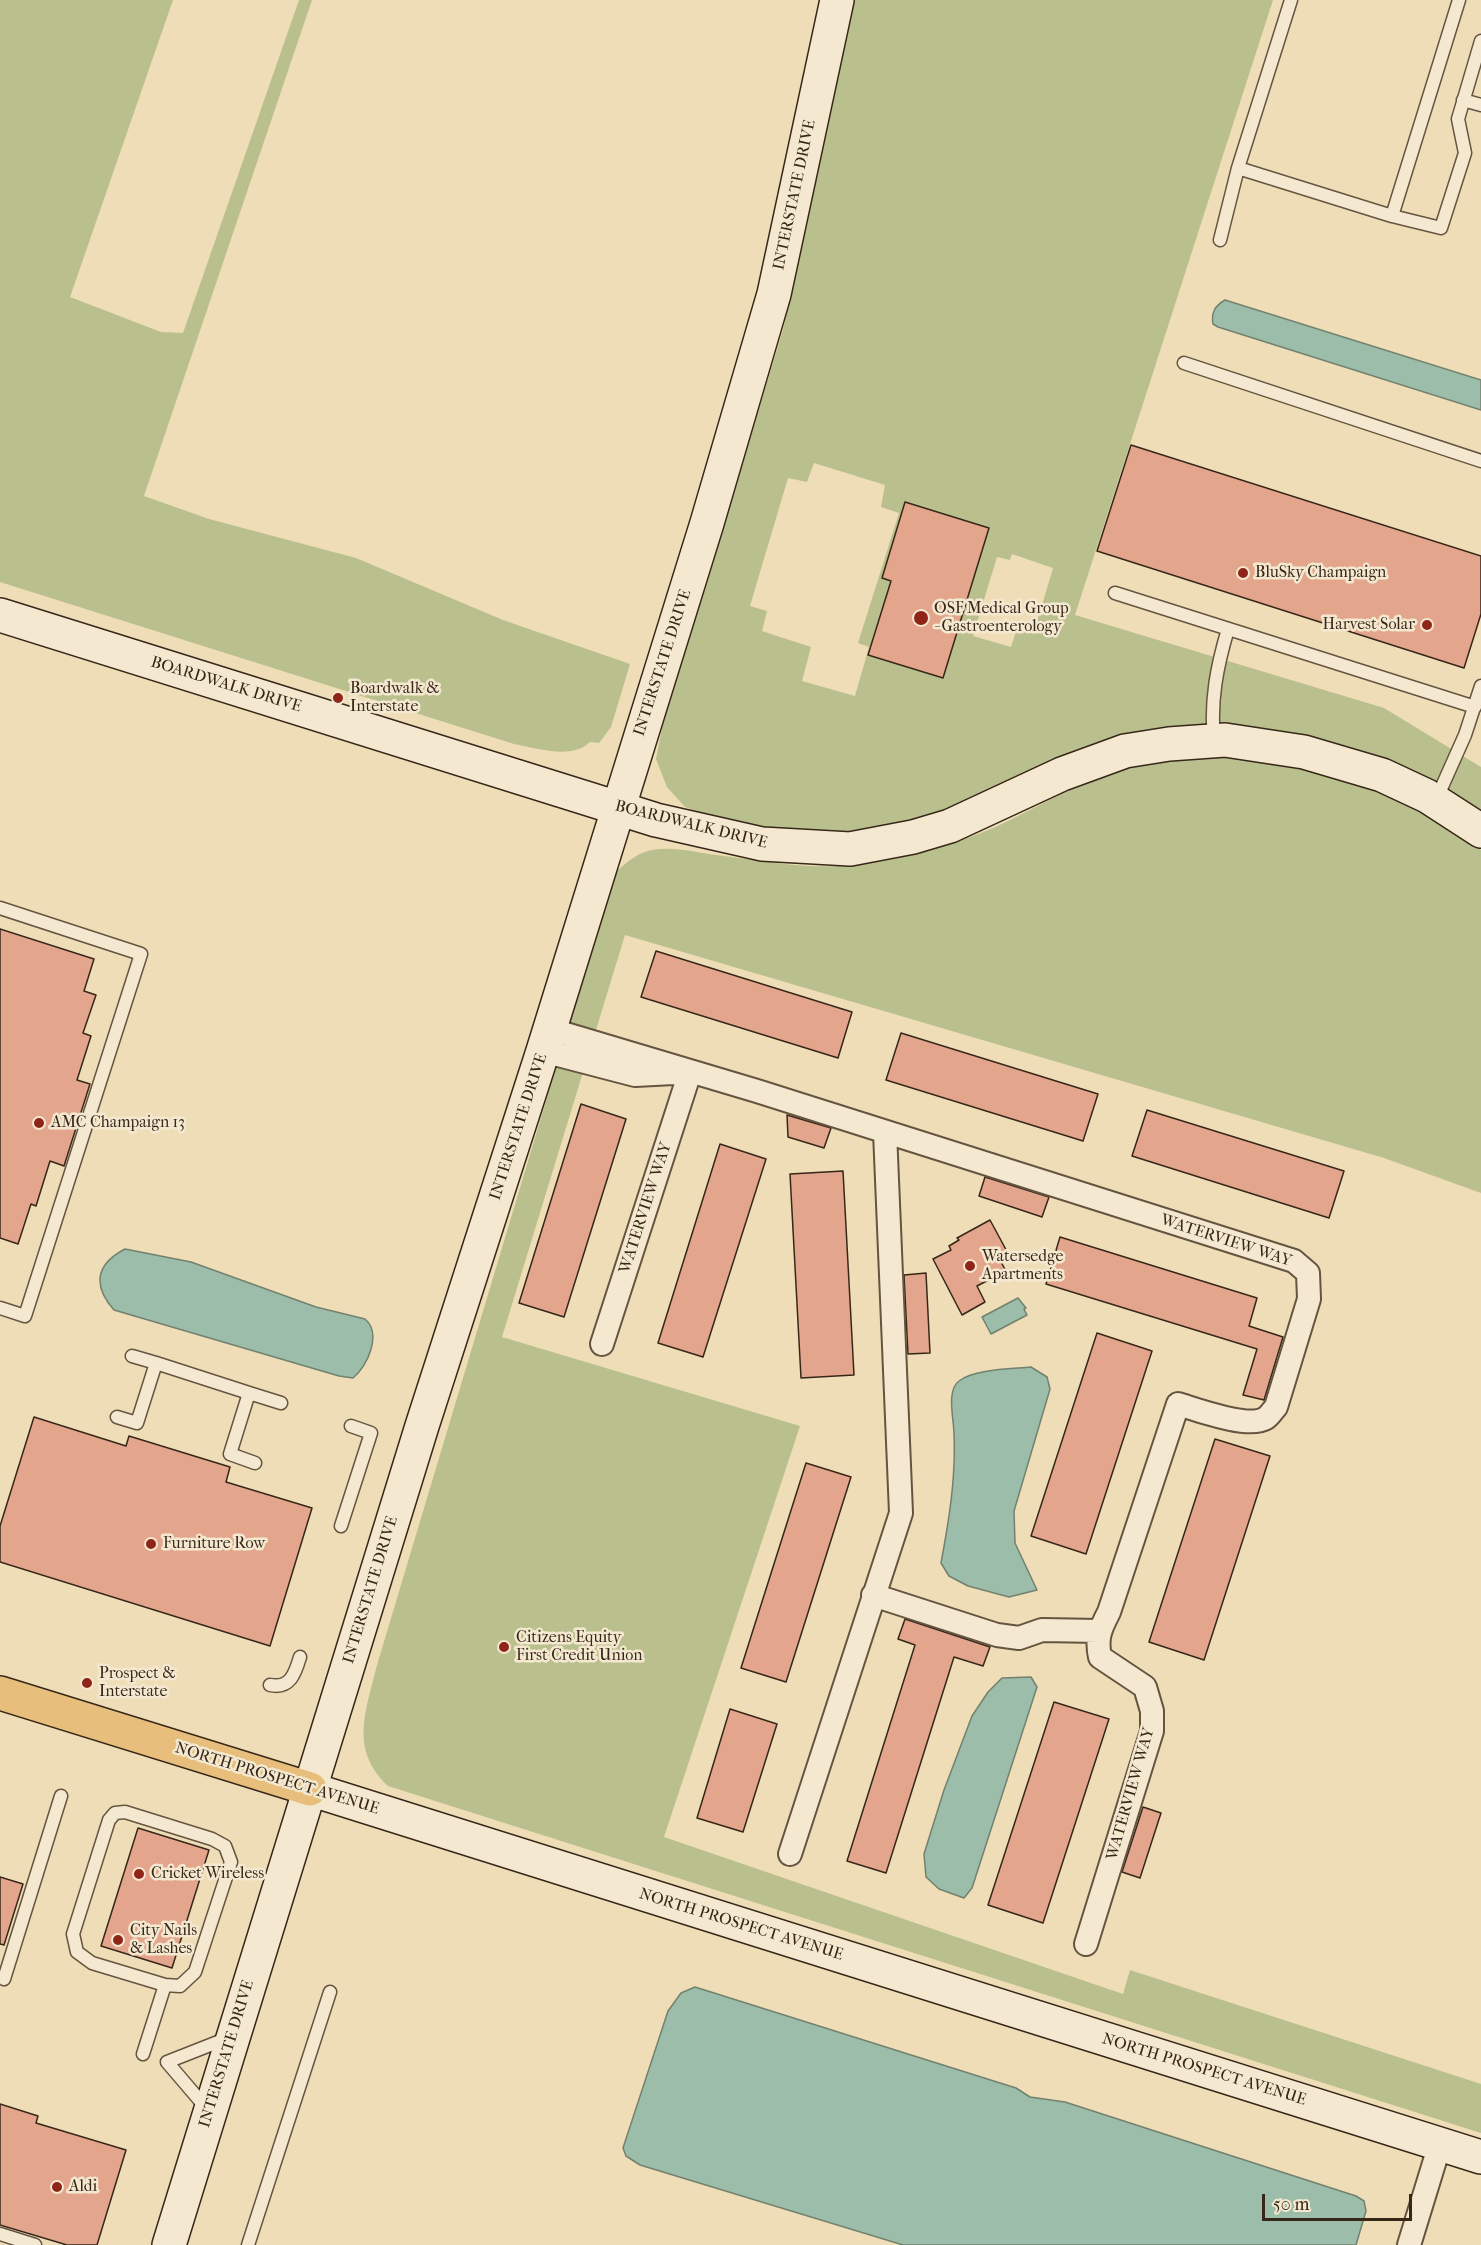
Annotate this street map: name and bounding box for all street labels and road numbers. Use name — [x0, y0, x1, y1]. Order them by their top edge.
street label: INTERSTATE DRIVE — [770, 118, 820, 272]
street label: INTERSTATE DRIVE — [630, 587, 696, 739]
street label: BOARDWALK DRIVE — [148, 653, 304, 717]
street label: BOARDWALK DRIVE — [613, 797, 769, 853]
street label: INTERSTATE DRIVE — [486, 1051, 552, 1203]
street label: WATERVIEW WAY — [616, 1140, 676, 1276]
street label: WATERVIEW WAY — [1158, 1211, 1294, 1271]
street label: INTERSTATE DRIVE — [339, 1514, 403, 1666]
street label: WATERVIEW WAY — [1103, 1726, 1159, 1862]
street label: NORTH PROSPECT AVENUE — [173, 1739, 381, 1819]
street label: NORTH PROSPECT AVENUE — [637, 1885, 845, 1965]
street label: INTERSTATE DRIVE — [195, 1978, 259, 2130]
street label: NORTH PROSPECT AVENUE — [1100, 2030, 1308, 2110]

